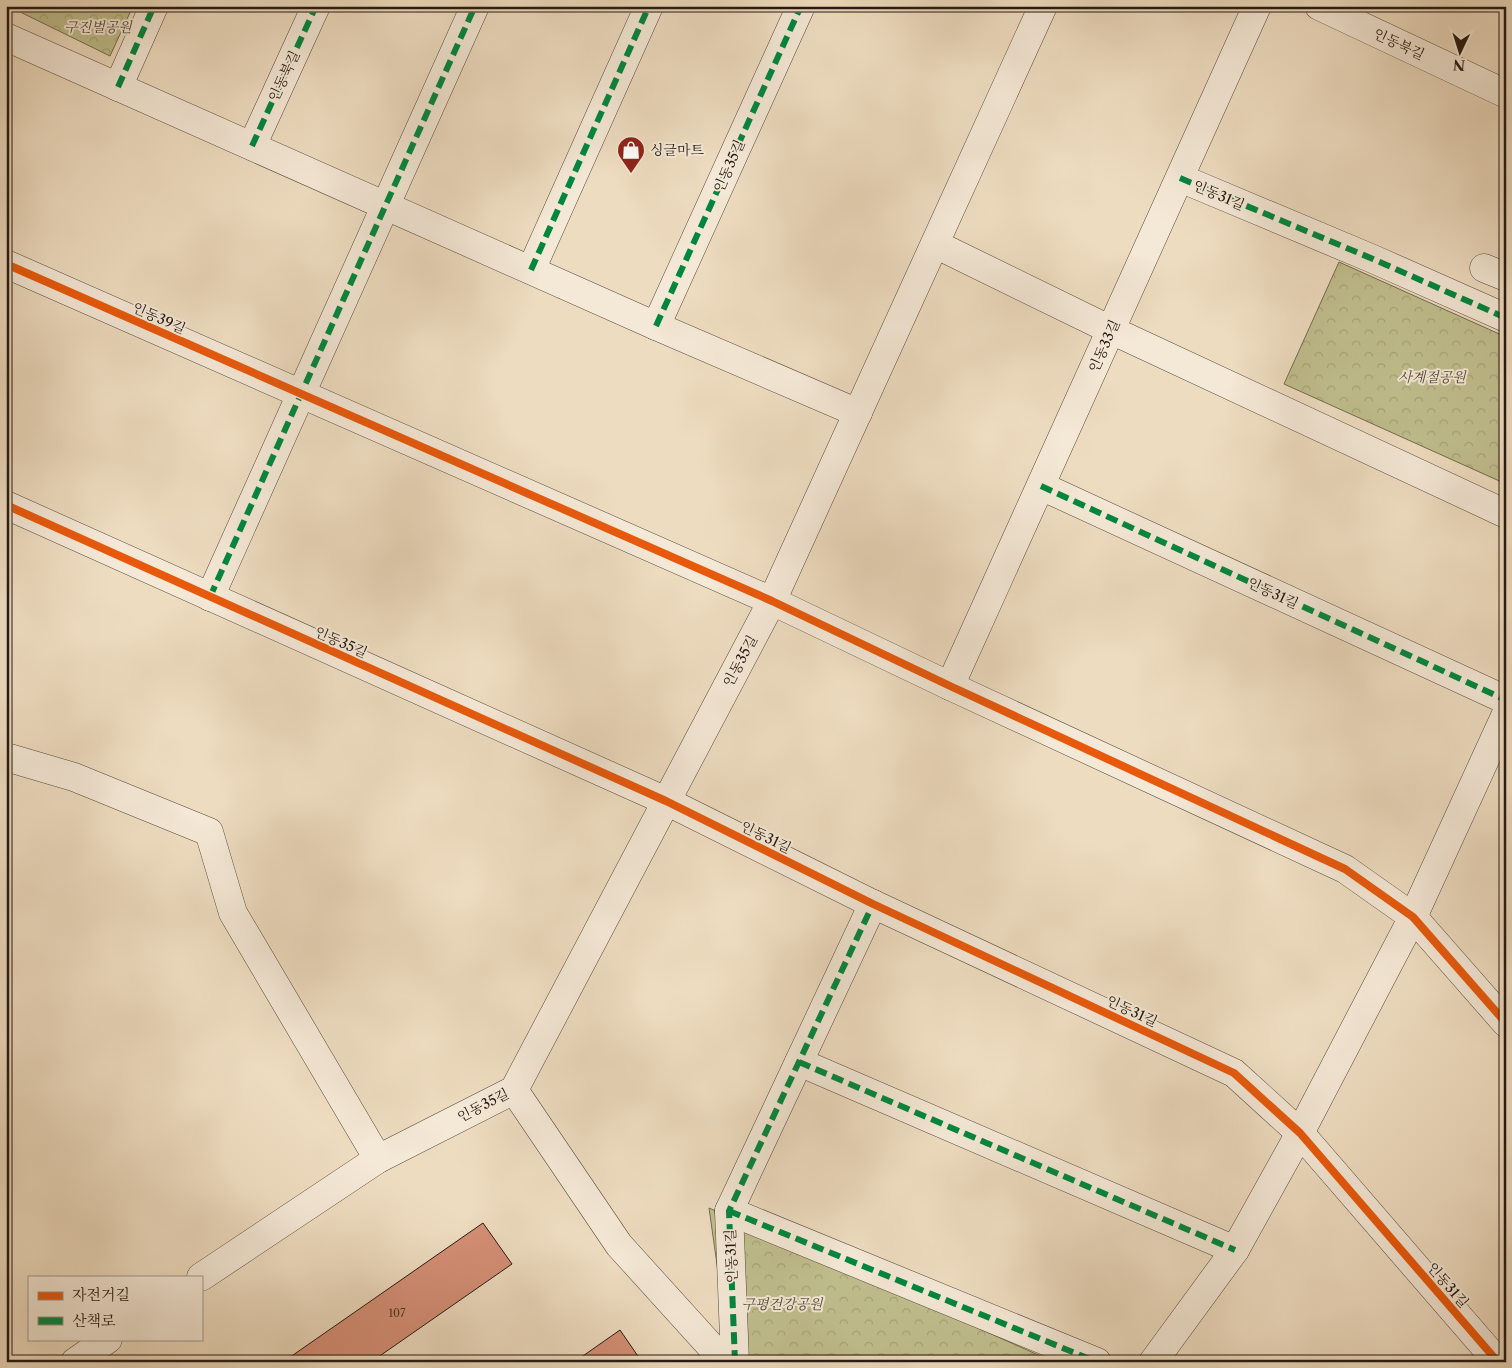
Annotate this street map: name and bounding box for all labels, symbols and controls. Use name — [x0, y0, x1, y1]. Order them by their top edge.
park label: 구진벌공원 — [64, 18, 133, 36]
street label: 인동북길 — [1371, 24, 1427, 64]
north arrow — [1434, 28, 1484, 78]
street label: 인동북길 — [264, 48, 304, 104]
text: N — [1452, 56, 1466, 74]
shop icon: 싱글마트 — [616, 135, 646, 174]
street label: 인동35길 — [709, 137, 749, 195]
place label: 싱글마트 — [650, 141, 705, 159]
street label: 인동31길 — [1191, 176, 1247, 214]
street label: 인동39길 — [130, 298, 188, 338]
street label: 인동33길 — [1084, 317, 1124, 375]
park label: 사계절공원 — [1398, 368, 1467, 386]
street label: 인동31길 — [1245, 573, 1301, 613]
street label: 인동35길 — [312, 622, 370, 662]
street label: 인동35길 — [719, 632, 761, 690]
street label: 인동31길 — [738, 817, 794, 857]
street label: 인동31길 — [1104, 991, 1160, 1031]
street label: 인동35길 — [454, 1084, 512, 1126]
street label: 인동31길 — [721, 1229, 741, 1283]
street label: 인동31길 — [1423, 1259, 1473, 1311]
legend — [28, 1276, 202, 1340]
text: 자전거길 — [72, 1285, 130, 1304]
park label: 구평건강공원 — [741, 1295, 824, 1313]
house number: 107 — [388, 1306, 406, 1320]
text: 산책로 — [72, 1311, 116, 1330]

